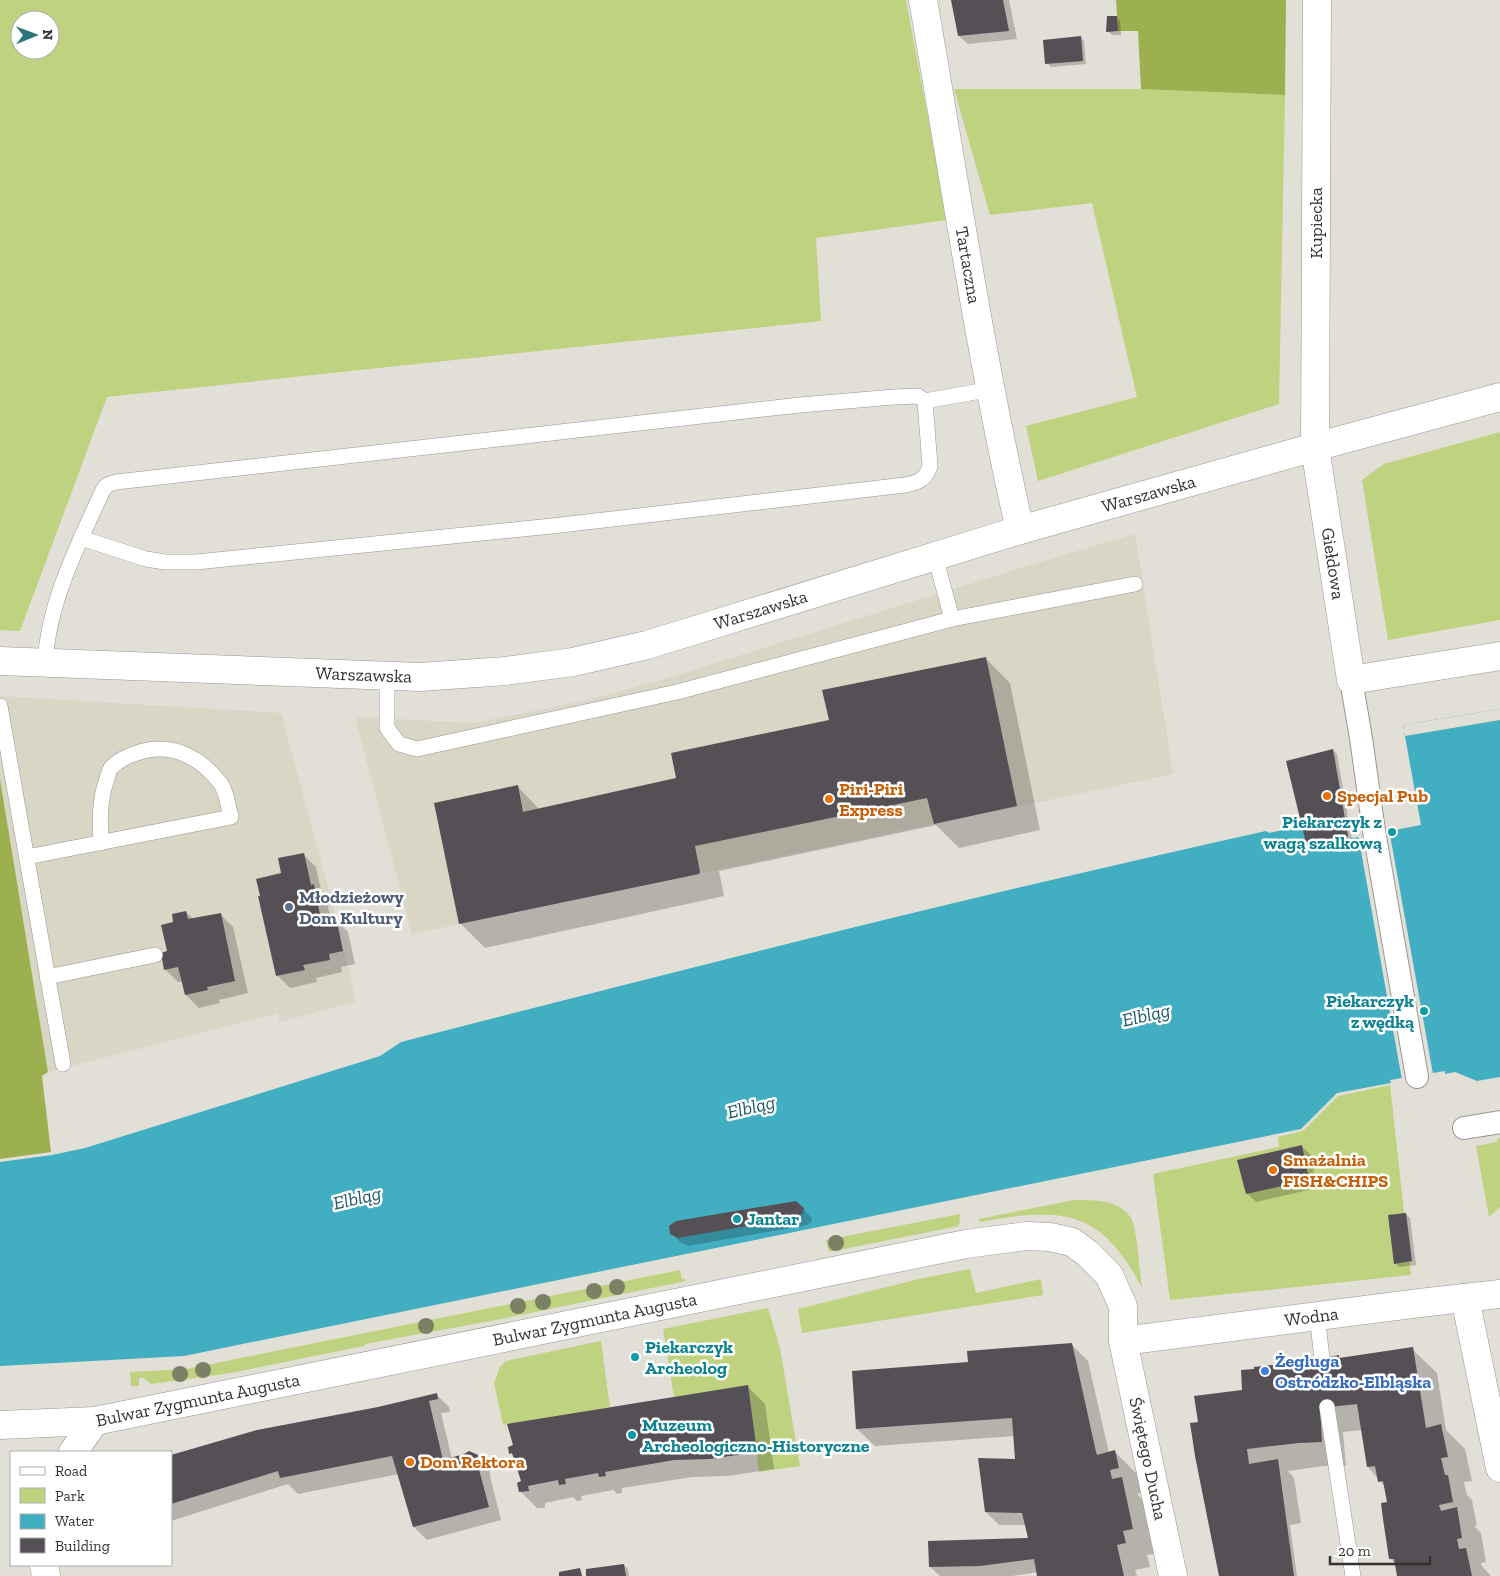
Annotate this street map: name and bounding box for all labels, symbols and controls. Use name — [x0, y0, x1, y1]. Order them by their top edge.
north arrow — [10, 10, 60, 60]
text: N — [39, 29, 56, 41]
street label: Kupiecka — [1305, 187, 1327, 259]
street label: Tartaczna — [951, 225, 986, 306]
street label: Warszawska — [1099, 470, 1198, 517]
street label: Giełdowa — [1317, 526, 1349, 601]
street label: Warszawska — [711, 585, 810, 635]
street label: Warszawska — [315, 662, 413, 688]
place label: Piri-Piri Express — [839, 778, 904, 821]
place label: Specjal Pub — [1337, 785, 1428, 807]
marker: Specjal Pub — [1321, 790, 1333, 802]
marker: Piri-Piri Express — [823, 793, 835, 805]
place label: Piekarczyk z wagą szalkową — [1264, 811, 1382, 854]
marker: Piekarczyk z wagą szalkową — [1386, 826, 1398, 838]
place label: Młodzieżowy Dom Kultury — [299, 886, 404, 929]
marker: Młodzieżowy Dom Kultury — [283, 901, 295, 913]
place label: Piekarczyk z wędką — [1326, 990, 1414, 1033]
water label: Elbląg — [1120, 998, 1173, 1032]
marker: Piekarczyk z wędką — [1418, 1005, 1430, 1017]
water label: Elbląg — [725, 1090, 778, 1124]
place label: Smażalnia FISH&CHIPS — [1283, 1149, 1388, 1192]
marker: Smażalnia FISH&CHIPS — [1267, 1164, 1279, 1176]
water label: Elbląg — [331, 1181, 384, 1215]
place label: Jantar — [747, 1208, 799, 1230]
marker: Jantar — [731, 1213, 743, 1225]
street label: Bulwar Zygmunta Augusta — [491, 1288, 699, 1351]
street label: Wodna — [1283, 1303, 1340, 1331]
place label: Piekarczyk Archeolog — [645, 1336, 733, 1379]
place label: Żegluga Ostródzko-Elbląska — [1275, 1350, 1431, 1393]
marker: Piekarczyk Archeolog — [629, 1351, 641, 1363]
marker: Żegluga Ostródzko-Elbląska — [1259, 1365, 1271, 1377]
street label: Bulwar Zygmunta Augusta — [94, 1369, 302, 1432]
street label: Świętego Ducha — [1124, 1395, 1172, 1522]
place label: Muzeum Archeologiczno-Historyczne — [642, 1414, 870, 1457]
marker: Muzeum Archeologiczno-Historyczne — [626, 1429, 638, 1441]
legend — [10, 1451, 172, 1566]
place label: Dom Rektora — [420, 1451, 525, 1473]
marker: Dom Rektora — [404, 1456, 416, 1468]
text: Road — [55, 1462, 88, 1480]
text: Park — [55, 1487, 85, 1505]
text: Water — [55, 1512, 95, 1530]
scale bar — [1330, 1534, 1430, 1566]
text: Building — [55, 1537, 110, 1555]
text: 20 m — [1338, 1542, 1371, 1560]

